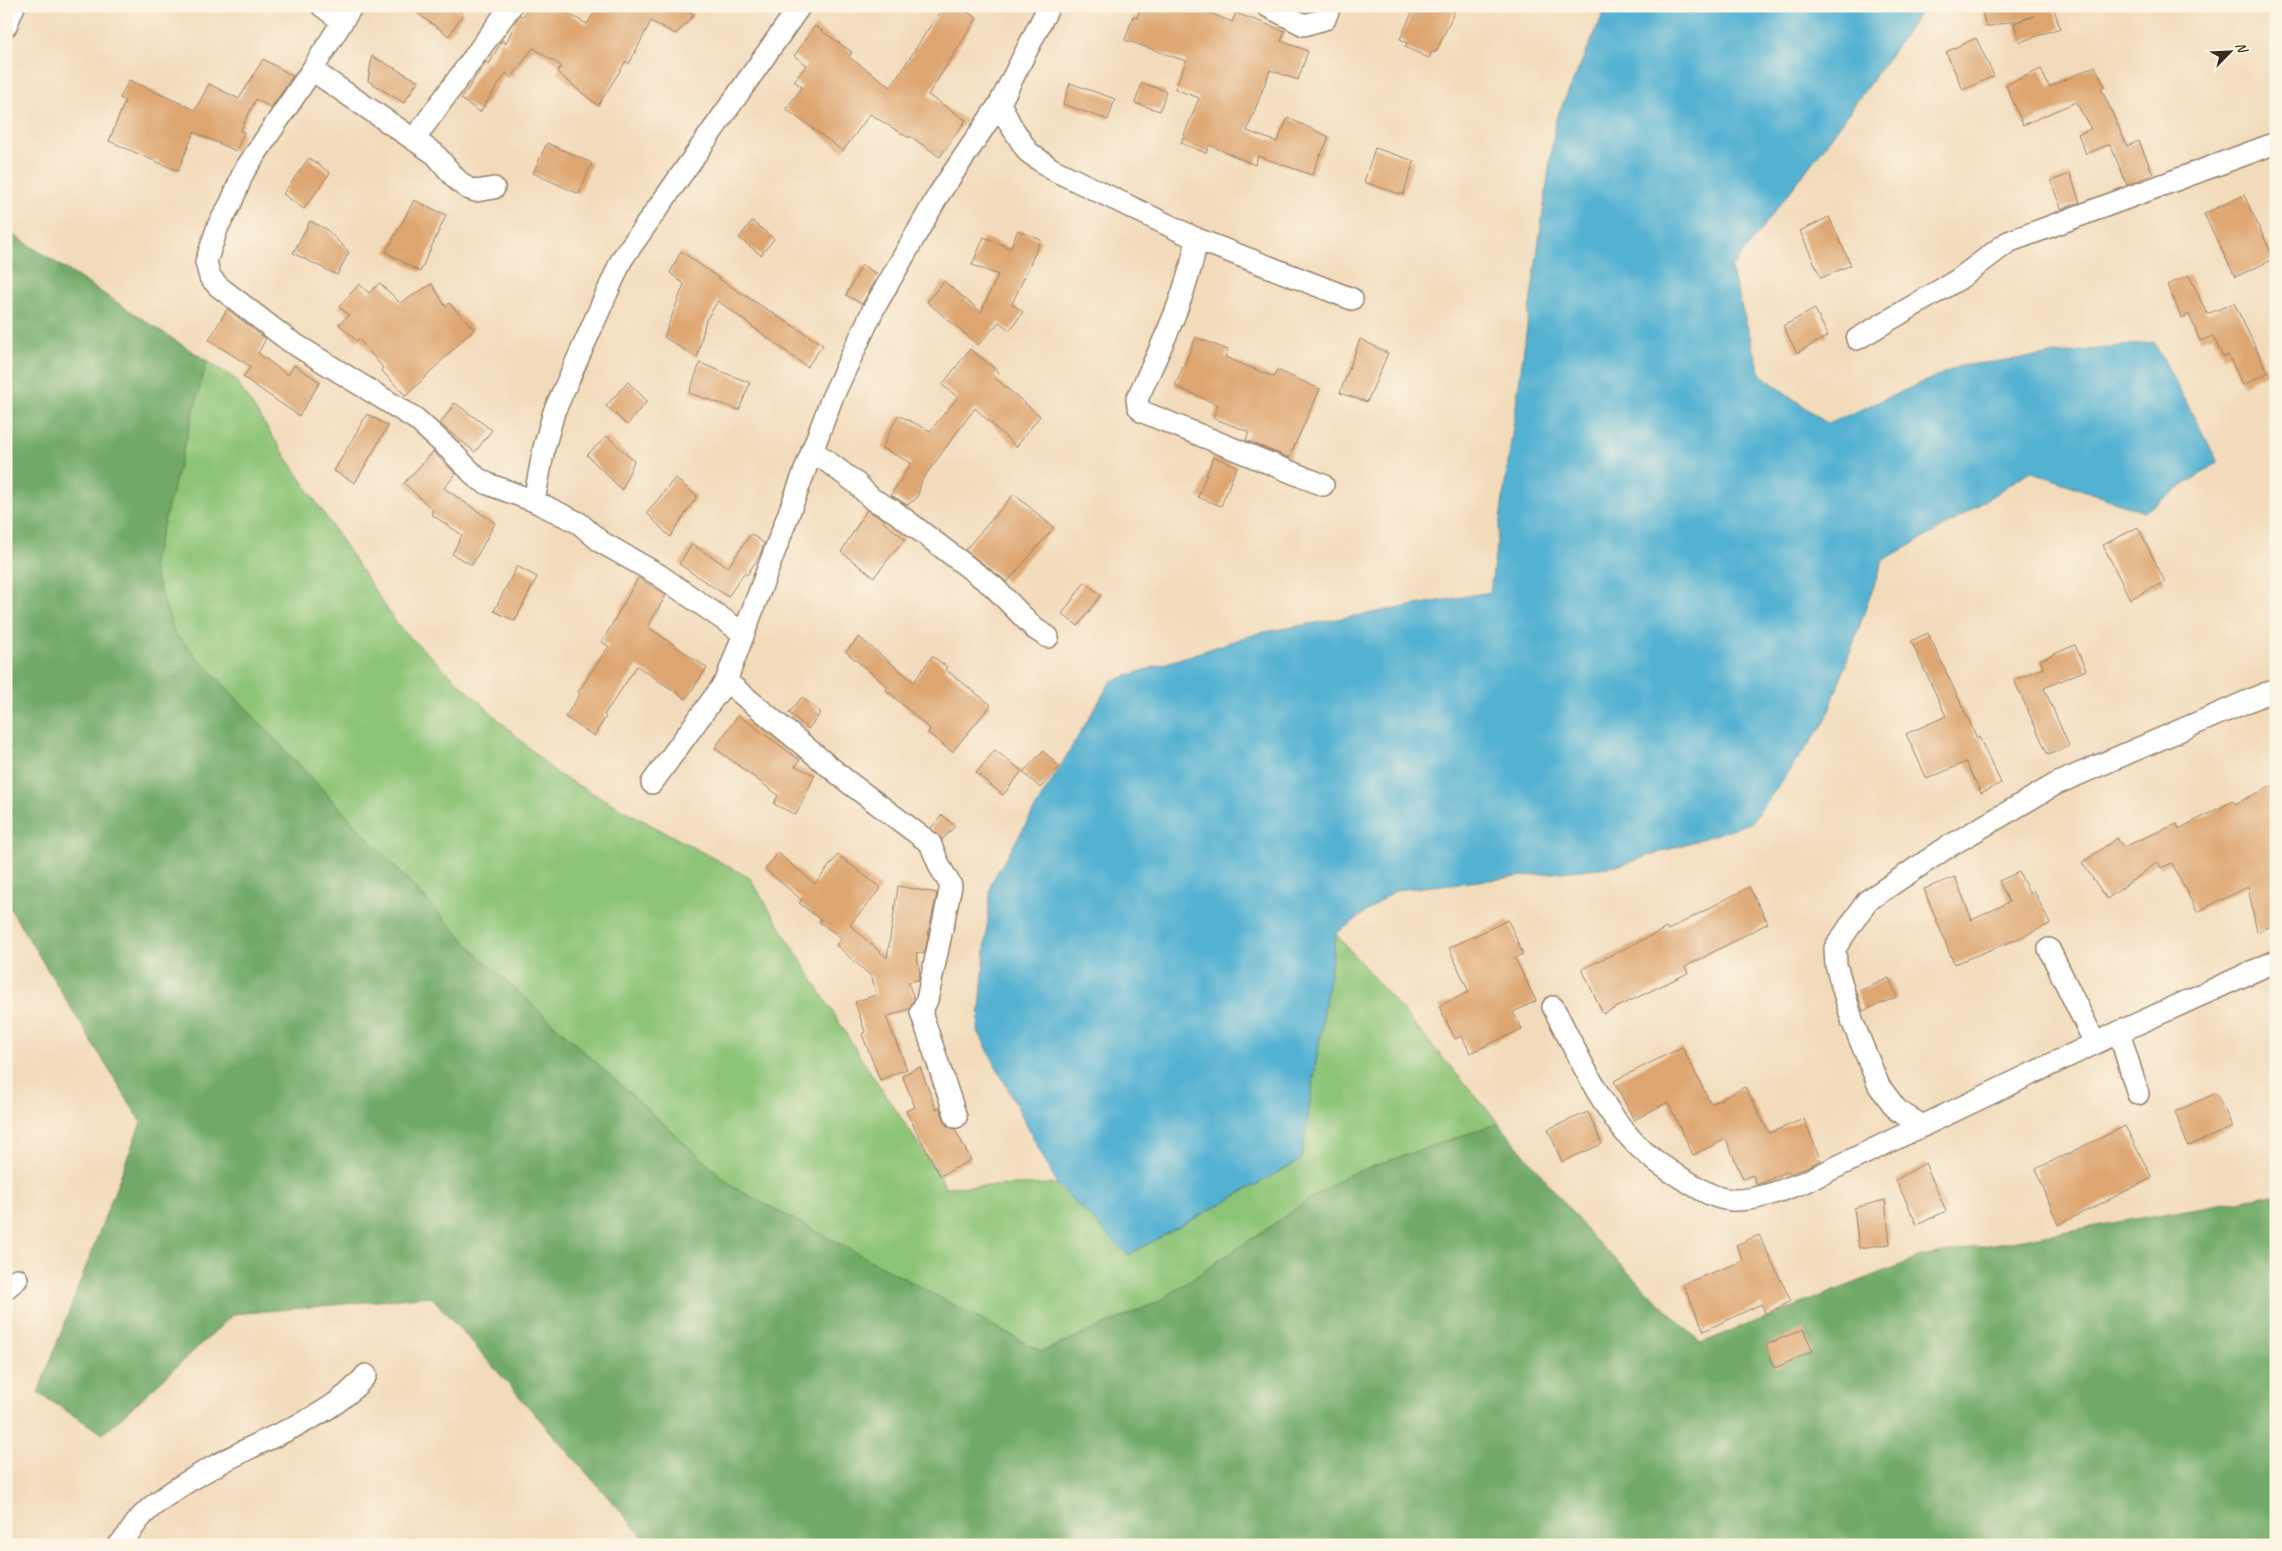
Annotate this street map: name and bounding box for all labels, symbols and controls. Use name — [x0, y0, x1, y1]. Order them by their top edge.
north arrow — [2204, 28, 2254, 78]
text: N — [2232, 39, 2252, 56]

